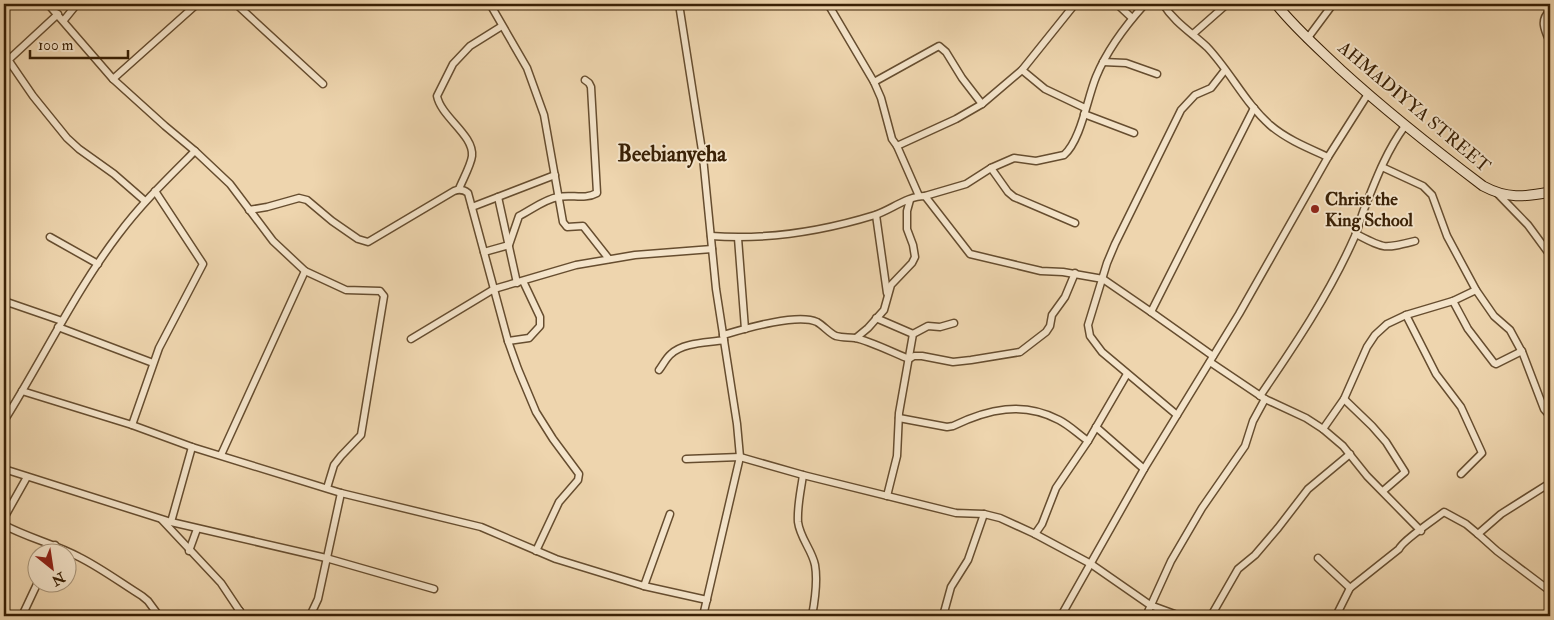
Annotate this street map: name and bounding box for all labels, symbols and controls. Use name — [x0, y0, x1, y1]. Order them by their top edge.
scale bar — [30, 28, 128, 60]
text: 100 m — [38, 36, 74, 55]
street label: AHMADIYYA STREET — [1332, 36, 1495, 178]
district label: Beebianyeha — [618, 140, 727, 169]
place label: Christ the King School — [1325, 188, 1413, 232]
marker: Christ the King School — [1309, 203, 1321, 215]
north arrow — [28, 542, 78, 592]
text: N — [48, 568, 69, 590]

